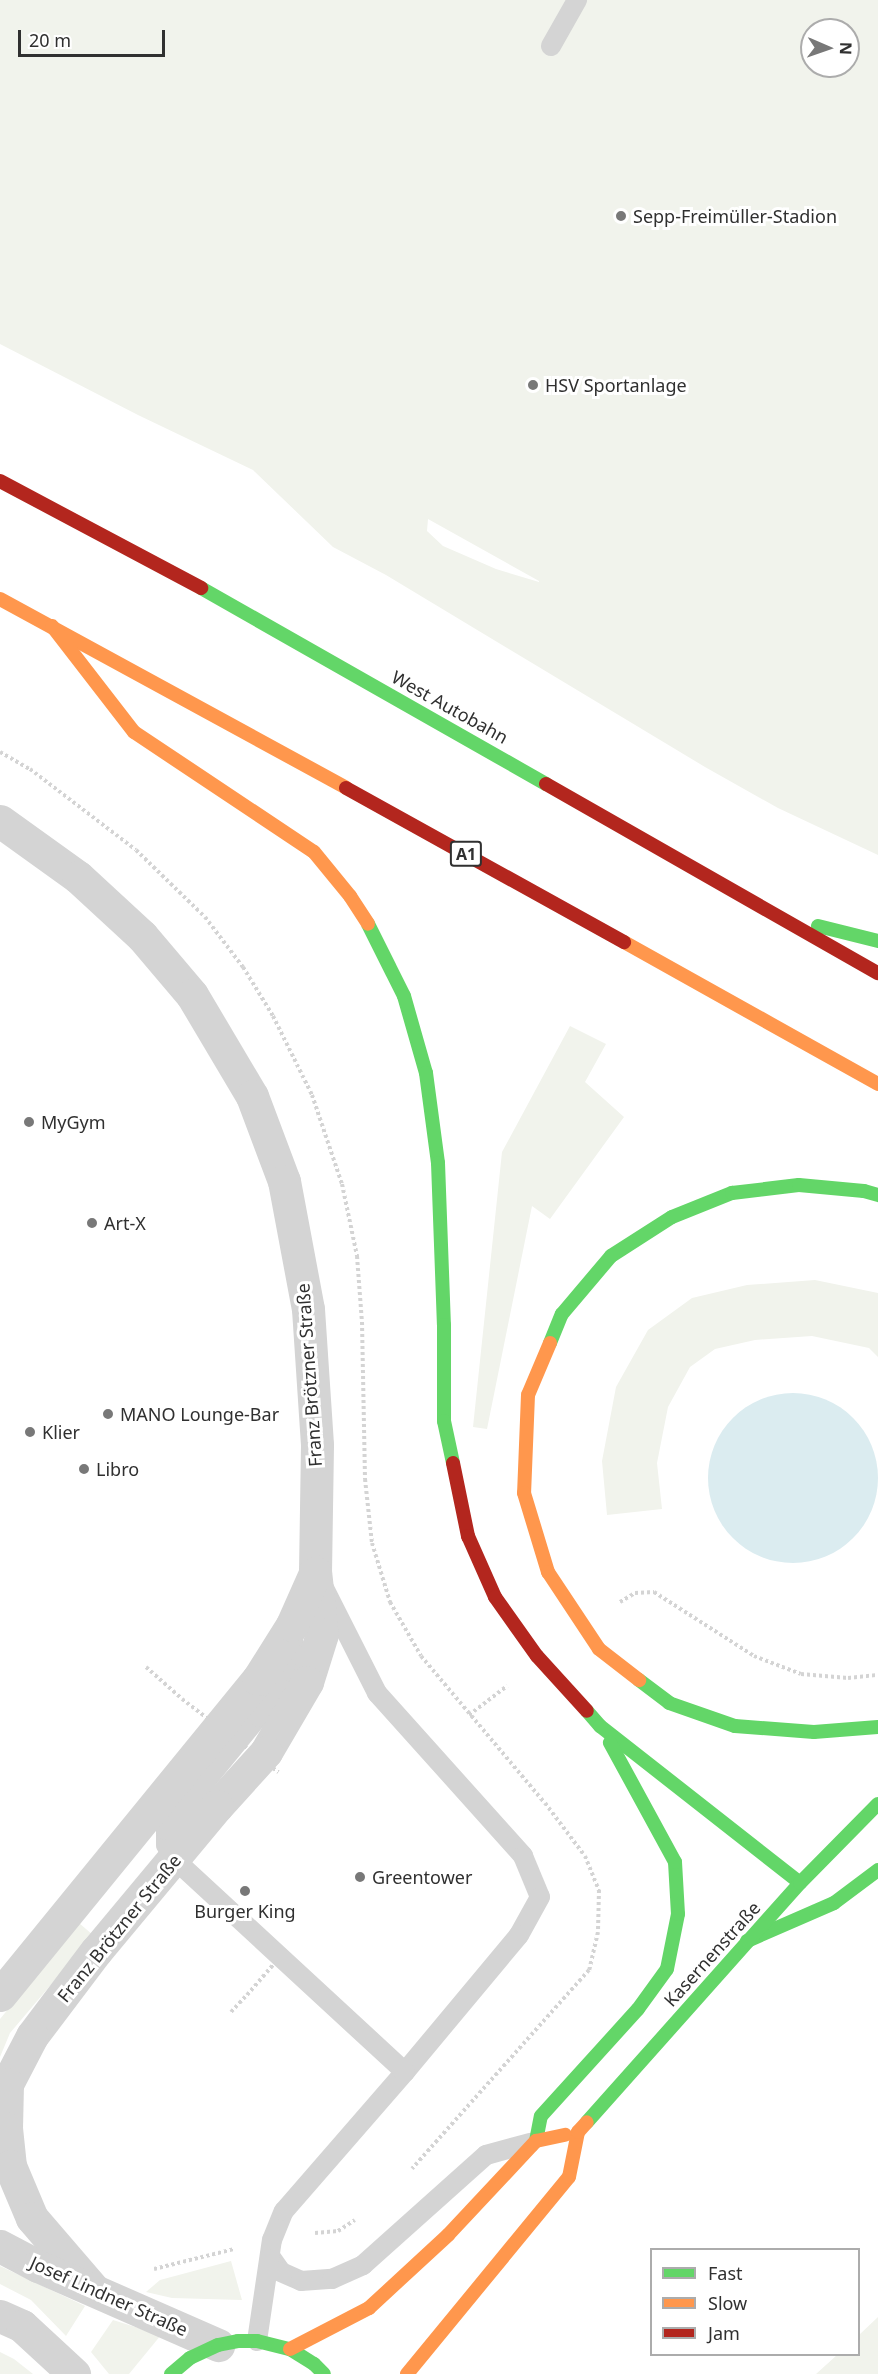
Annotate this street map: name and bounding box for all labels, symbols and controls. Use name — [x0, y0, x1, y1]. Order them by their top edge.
scale bar — [21, 18, 168, 56]
north arrow — [800, 18, 860, 78]
text: 20 m — [29, 28, 71, 52]
text: N — [835, 42, 857, 55]
place label: Sepp-Freimüller-Stadion — [633, 205, 837, 227]
marker: Sepp-Freimüller-Stadion — [614, 209, 628, 223]
place label: HSV Sportanlage — [545, 374, 687, 396]
marker: HSV Sportanlage — [526, 378, 540, 392]
street label: West Autobahn — [388, 666, 512, 748]
road number: A1 — [450, 841, 482, 867]
place label: MyGym — [41, 1111, 106, 1133]
marker: MyGym — [22, 1115, 36, 1129]
place label: Art-X — [104, 1212, 146, 1234]
marker: Art-X — [85, 1216, 99, 1230]
street label: Franz Brötzner Straße — [292, 1283, 326, 1467]
place label: MANO Lounge-Bar — [120, 1403, 279, 1425]
marker: MANO Lounge-Bar — [101, 1407, 115, 1421]
place label: Klier — [42, 1421, 80, 1443]
marker: Klier — [23, 1425, 37, 1439]
place label: Libro — [96, 1458, 139, 1480]
marker: Libro — [77, 1462, 91, 1476]
street label: Franz Brötzner Straße — [53, 1850, 185, 2006]
place label: Greentower — [372, 1866, 472, 1888]
marker: Greentower — [353, 1870, 367, 1884]
marker: Burger King — [238, 1884, 252, 1898]
street label: Kasernenstraße — [659, 1897, 765, 2011]
place label: Burger King — [194, 1900, 296, 1922]
legend — [650, 2248, 860, 2356]
street label: Josef Lindner Straße — [27, 2252, 191, 2340]
text: Fast — [708, 2261, 743, 2285]
text: Slow — [708, 2291, 747, 2315]
text: Jam — [708, 2321, 740, 2345]

